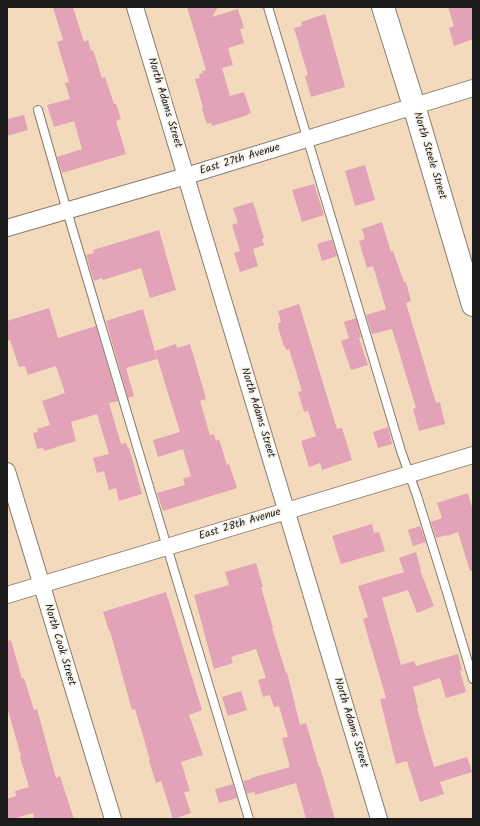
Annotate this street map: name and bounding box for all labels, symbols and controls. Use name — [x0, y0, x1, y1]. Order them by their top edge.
street label: North Adams Street — [144, 56, 184, 150]
street label: North Steele Street — [409, 111, 449, 201]
street label: East 27th Avenue — [198, 142, 282, 178]
street label: North Adams Street — [237, 366, 277, 460]
street label: East 28th Avenue — [197, 506, 283, 544]
street label: North Cook Street — [40, 603, 78, 687]
street label: North Adams Street — [330, 676, 370, 770]

